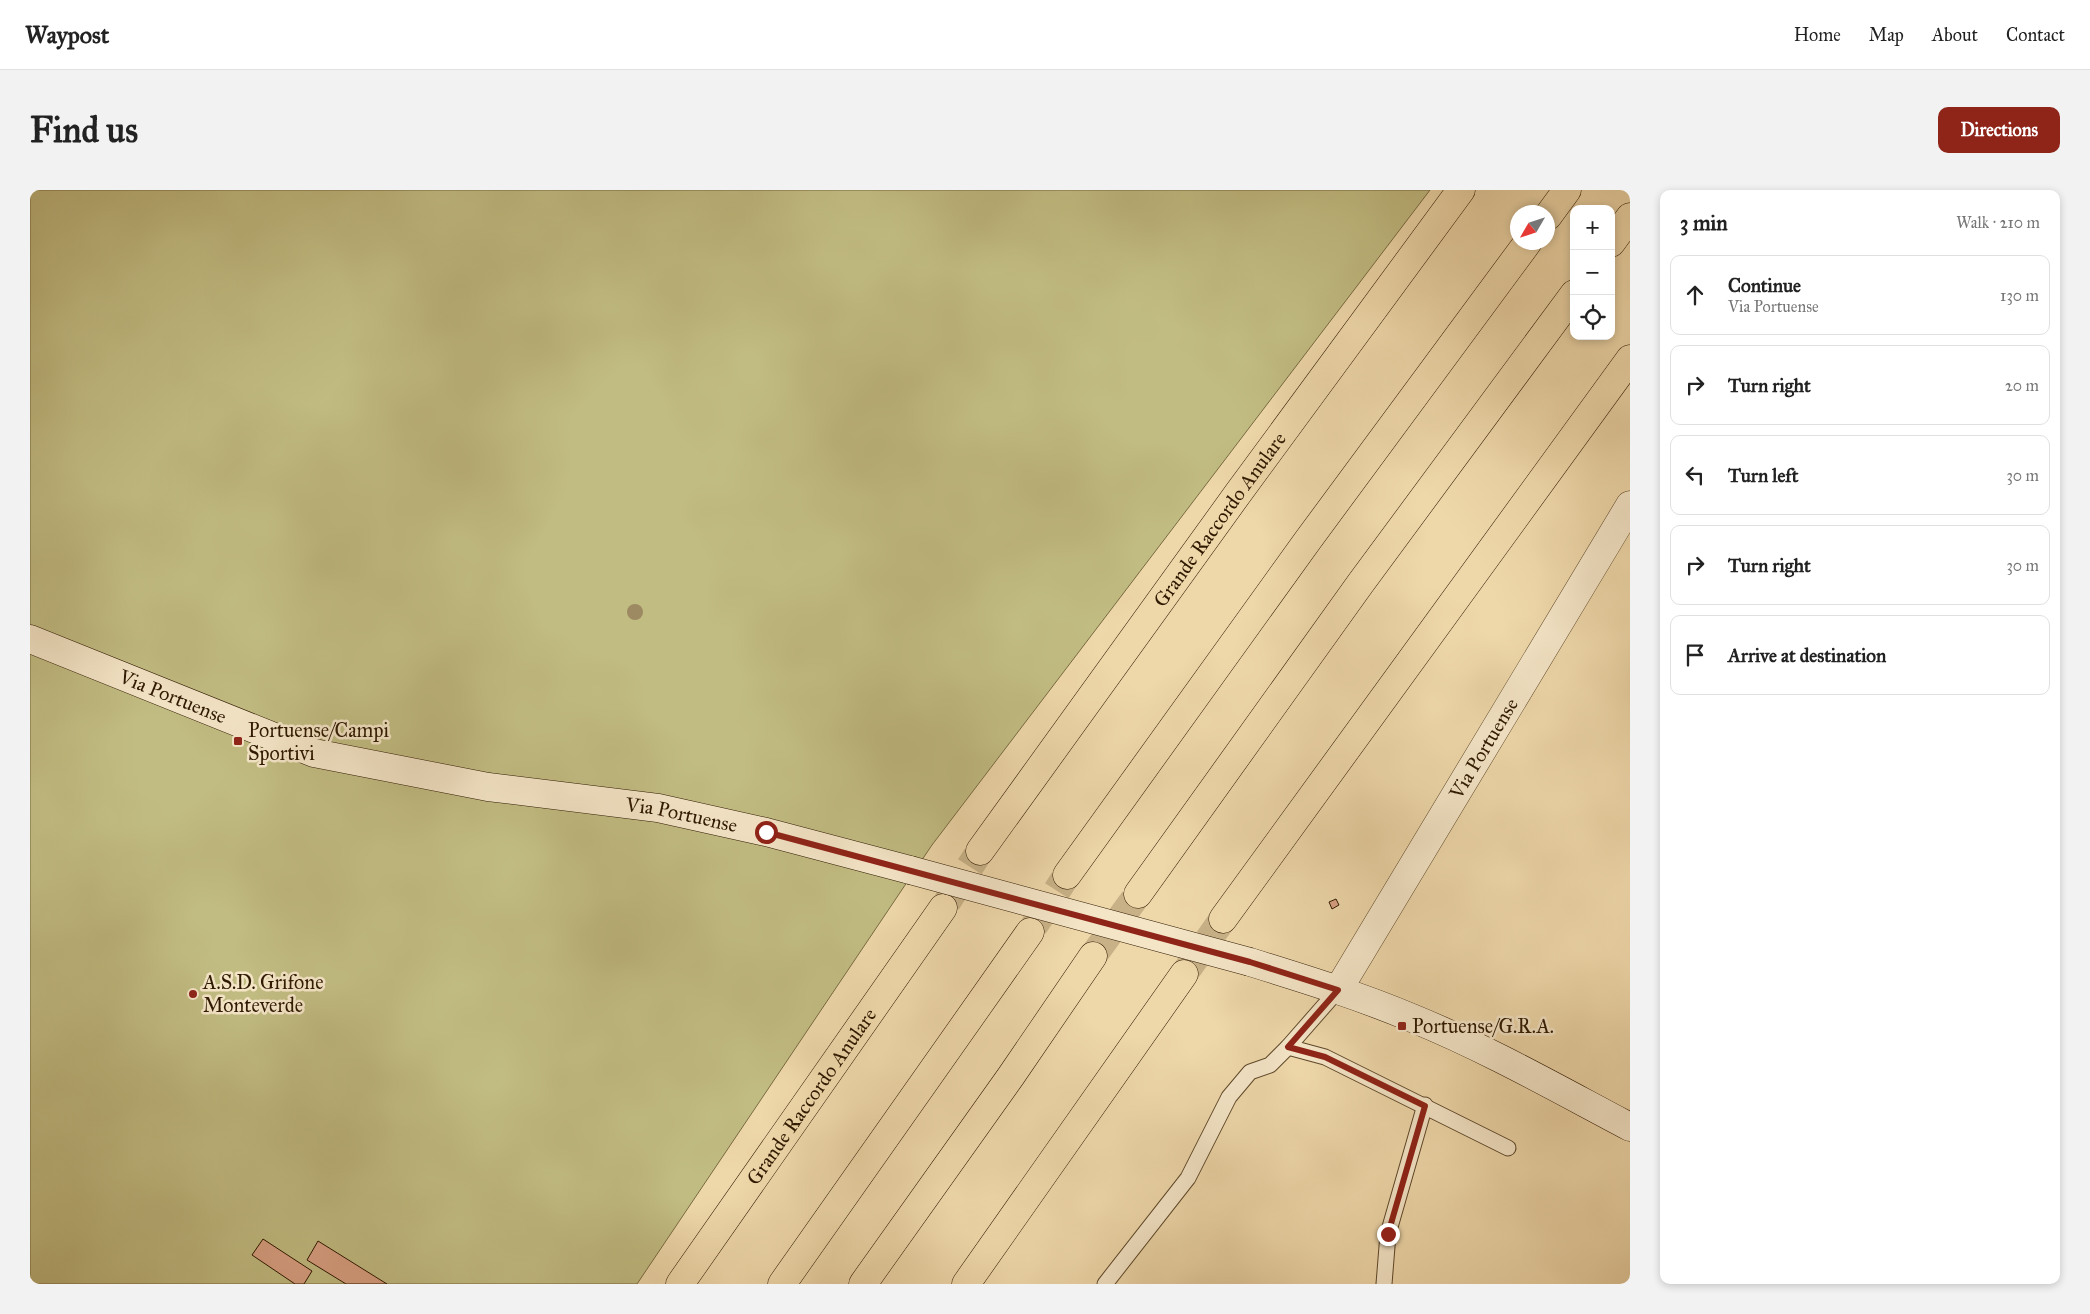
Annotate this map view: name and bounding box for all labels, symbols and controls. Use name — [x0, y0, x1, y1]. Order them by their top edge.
text: Waypost — [25, 20, 109, 50]
text: Home — [1794, 24, 1841, 46]
text: Map — [1869, 24, 1904, 46]
text: About — [1932, 24, 1978, 46]
text: Contact — [2006, 24, 2065, 46]
button: Directions — [1938, 107, 2060, 153]
text: Find us — [30, 109, 138, 152]
north arrow — [1510, 205, 1555, 250]
map controls — [1570, 205, 1615, 340]
button: + — [1570, 205, 1615, 250]
text: 3 min — [1680, 210, 1728, 236]
text: Walk · 210 m — [1956, 213, 2040, 232]
button: − — [1570, 250, 1615, 295]
text: Continue — [1728, 274, 1801, 297]
icon: ahead — [1681, 281, 1709, 309]
text: 130 m — [2000, 286, 2039, 305]
button: locate — [1570, 295, 1615, 340]
text: Via Portuense — [1728, 297, 1819, 316]
icon: right — [1681, 371, 1709, 399]
text: Turn right — [1728, 374, 1811, 397]
text: 20 m — [2005, 376, 2039, 395]
street label: Grande Raccordo Anulare — [1148, 427, 1291, 612]
icon: left — [1681, 461, 1709, 489]
text: Turn left — [1728, 464, 1798, 487]
text: 30 m — [2006, 466, 2039, 485]
icon: right — [1681, 551, 1709, 579]
text: Turn right — [1728, 554, 1811, 577]
text: 30 m — [2006, 556, 2039, 575]
icon: arrive — [1681, 641, 1709, 669]
text: Arrive at destination — [1728, 644, 1886, 667]
street label: Via Portuense — [115, 664, 230, 729]
street label: Via Portuense — [1443, 694, 1523, 804]
place label: Portuense/Campi Sportivi — [248, 718, 389, 765]
marker: Portuense/Campi Sportivi — [232, 735, 244, 747]
street label: Via Portuense — [623, 792, 740, 837]
route start — [755, 821, 778, 844]
place label: A.S.D. Grifone Monteverde — [202, 970, 324, 1017]
marker: A.S.D. Grifone Monteverde — [187, 988, 199, 1000]
street label: Grande Raccordo Anulare — [741, 1003, 881, 1189]
place label: Portuense/G.R.A. — [1412, 1014, 1554, 1038]
marker: Portuense/G.R.A. — [1396, 1020, 1408, 1032]
route end — [1377, 1223, 1400, 1246]

